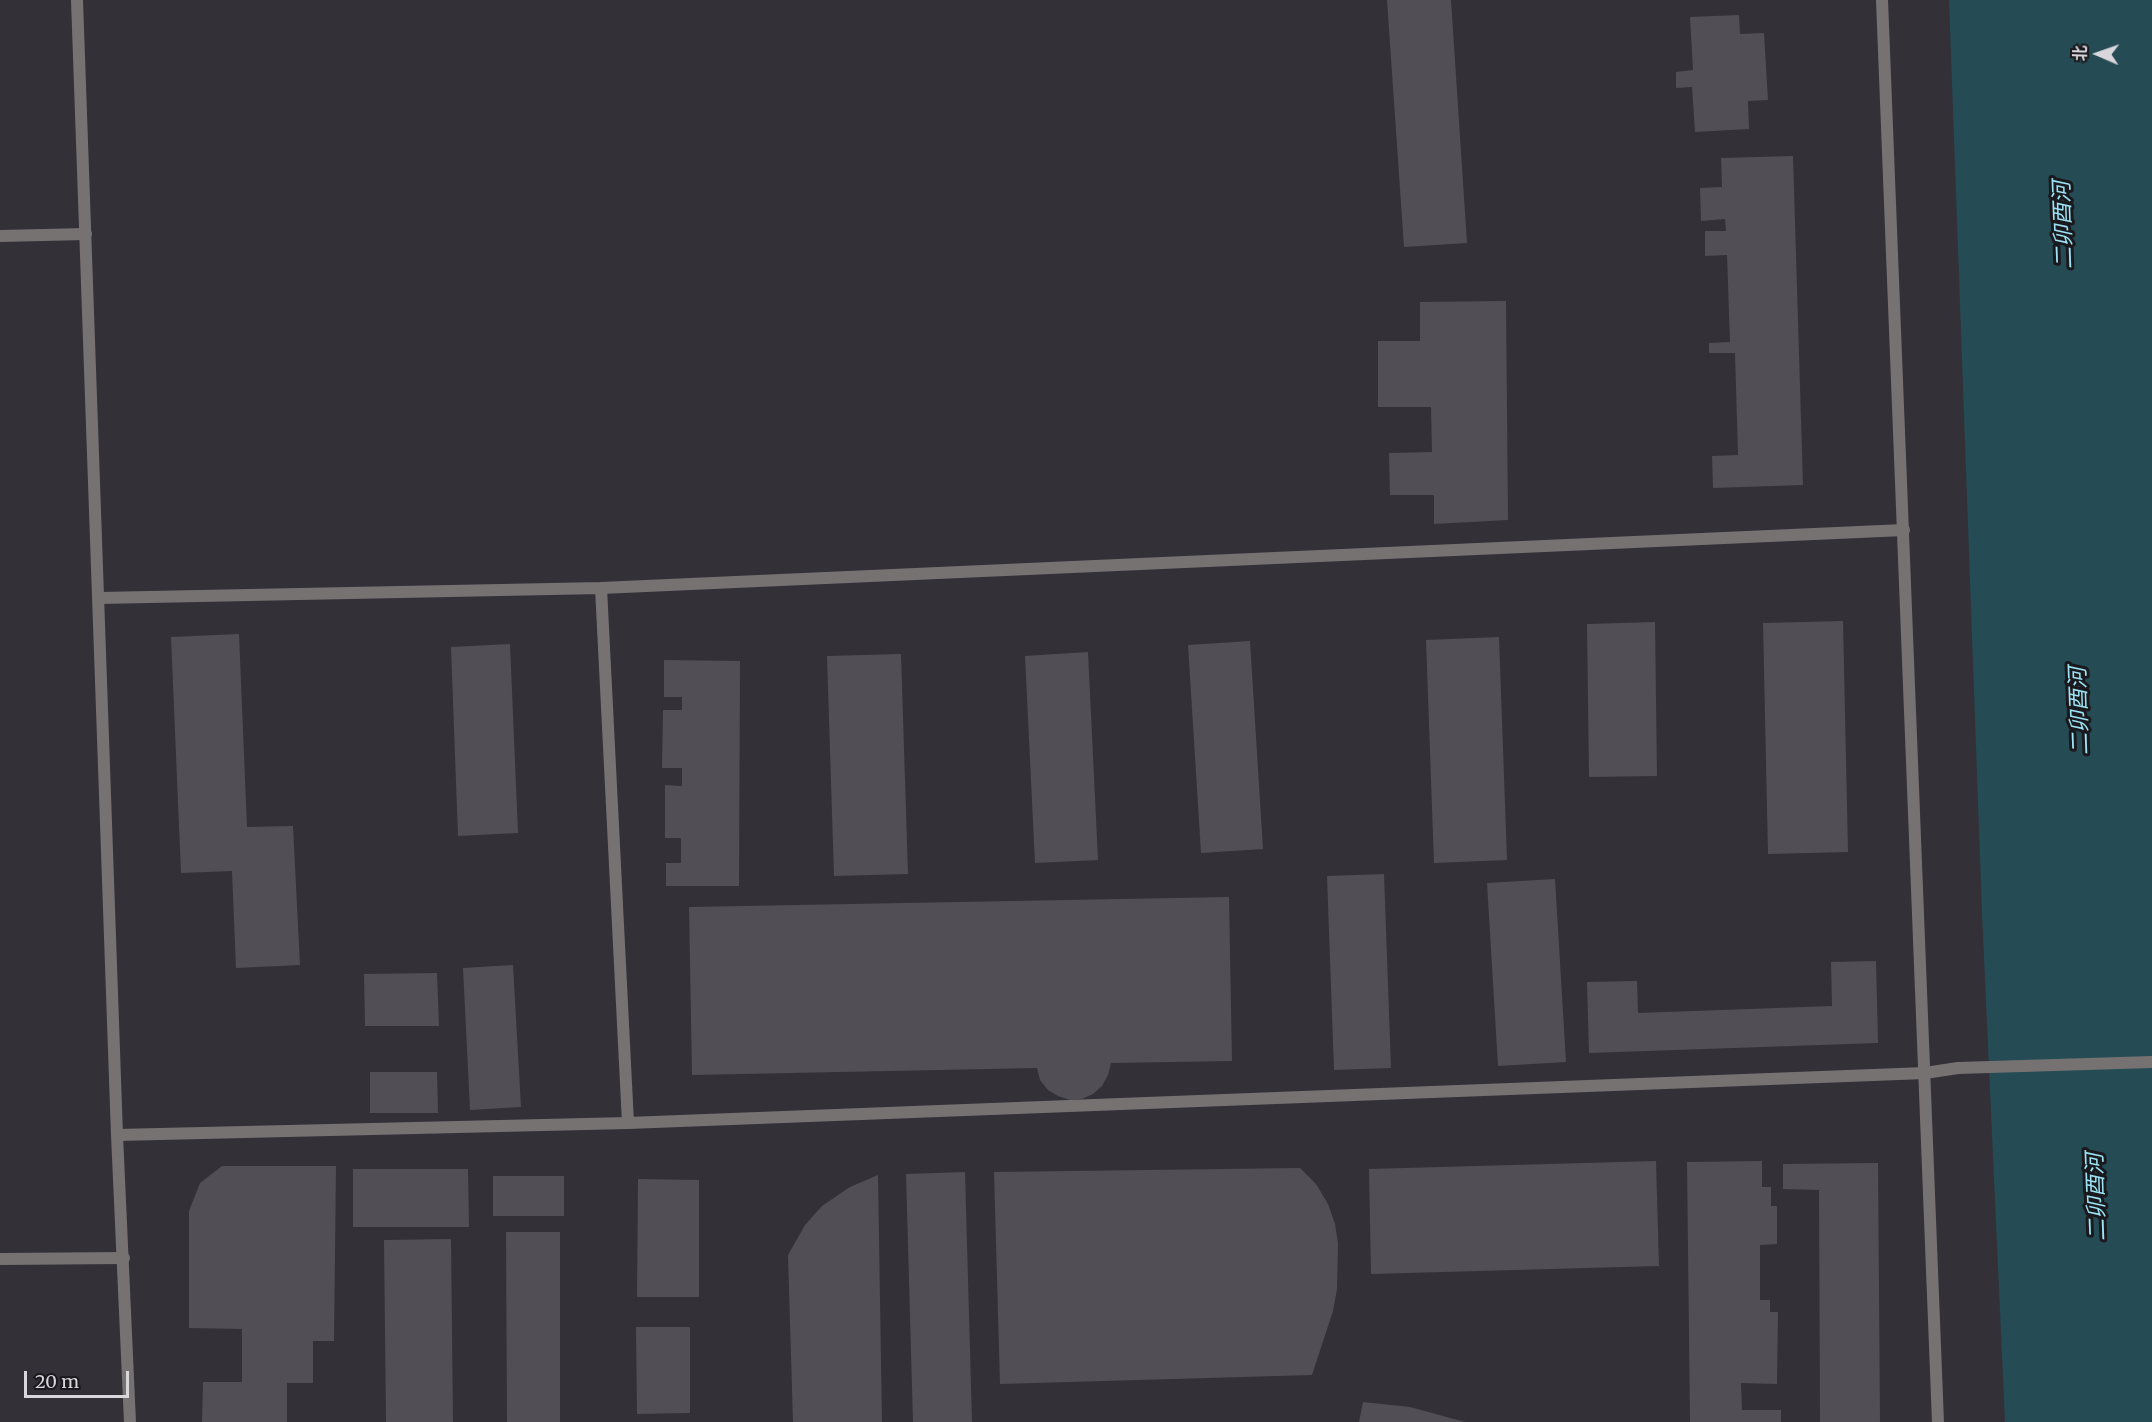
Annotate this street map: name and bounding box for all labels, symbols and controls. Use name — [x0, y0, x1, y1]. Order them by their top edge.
north arrow — [2068, 24, 2128, 84]
text: 北 — [2070, 45, 2090, 62]
water label: 二卯酉河 — [2049, 181, 2079, 269]
water label: 二卯酉河 — [2065, 667, 2095, 755]
water label: 二卯酉河 — [2082, 1153, 2112, 1241]
scale bar — [27, 1359, 132, 1397]
text: 20 m — [35, 1370, 79, 1393]

